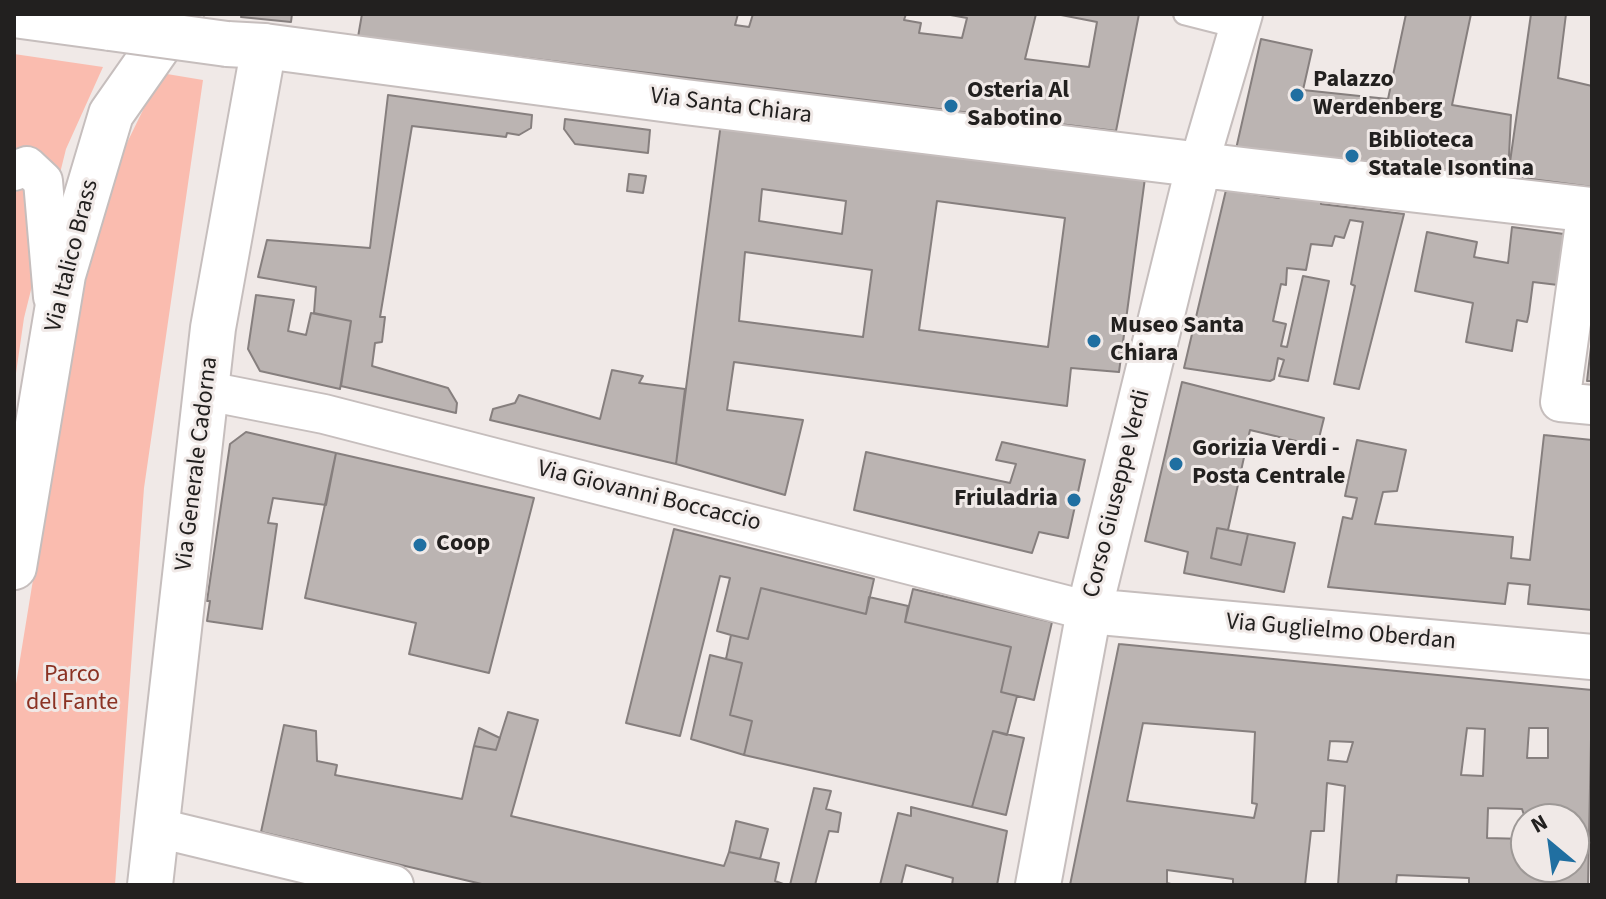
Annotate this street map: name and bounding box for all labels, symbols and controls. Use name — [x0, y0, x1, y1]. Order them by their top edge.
place label: Palazzo Werdenberg — [1313, 67, 1442, 123]
place label: Osteria Al Sabotino — [967, 78, 1069, 134]
street label: Via Santa Chiara — [649, 83, 813, 131]
marker: Palazzo Werdenberg — [1288, 86, 1306, 104]
marker: Osteria Al Sabotino — [942, 97, 960, 115]
place label: Biblioteca Statale Isontina — [1368, 128, 1534, 184]
marker: Biblioteca Statale Isontina — [1343, 147, 1361, 165]
street label: Via Italico Brass — [40, 177, 106, 335]
place label: Museo Santa Chiara — [1110, 313, 1244, 369]
marker: Museo Santa Chiara — [1085, 332, 1103, 350]
street label: Via Generale Cadorna — [171, 355, 225, 573]
street label: Corso Giuseppe Verdi — [1078, 387, 1158, 601]
place label: Gorizia Verdi - Posta Centrale — [1192, 436, 1345, 492]
street label: Via Giovanni Boccaccio — [534, 455, 764, 539]
marker: Gorizia Verdi - Posta Centrale — [1167, 455, 1185, 473]
place label: Friuladria — [954, 486, 1058, 514]
marker: Friuladria — [1065, 491, 1083, 509]
place label: Coop — [436, 531, 490, 559]
marker: Coop — [411, 536, 429, 554]
street label: Via Guglielmo Oberdan — [1225, 609, 1457, 657]
park label: Parco del Fante — [26, 662, 118, 718]
north arrow — [1510, 803, 1590, 883]
text: N — [1525, 806, 1553, 841]

